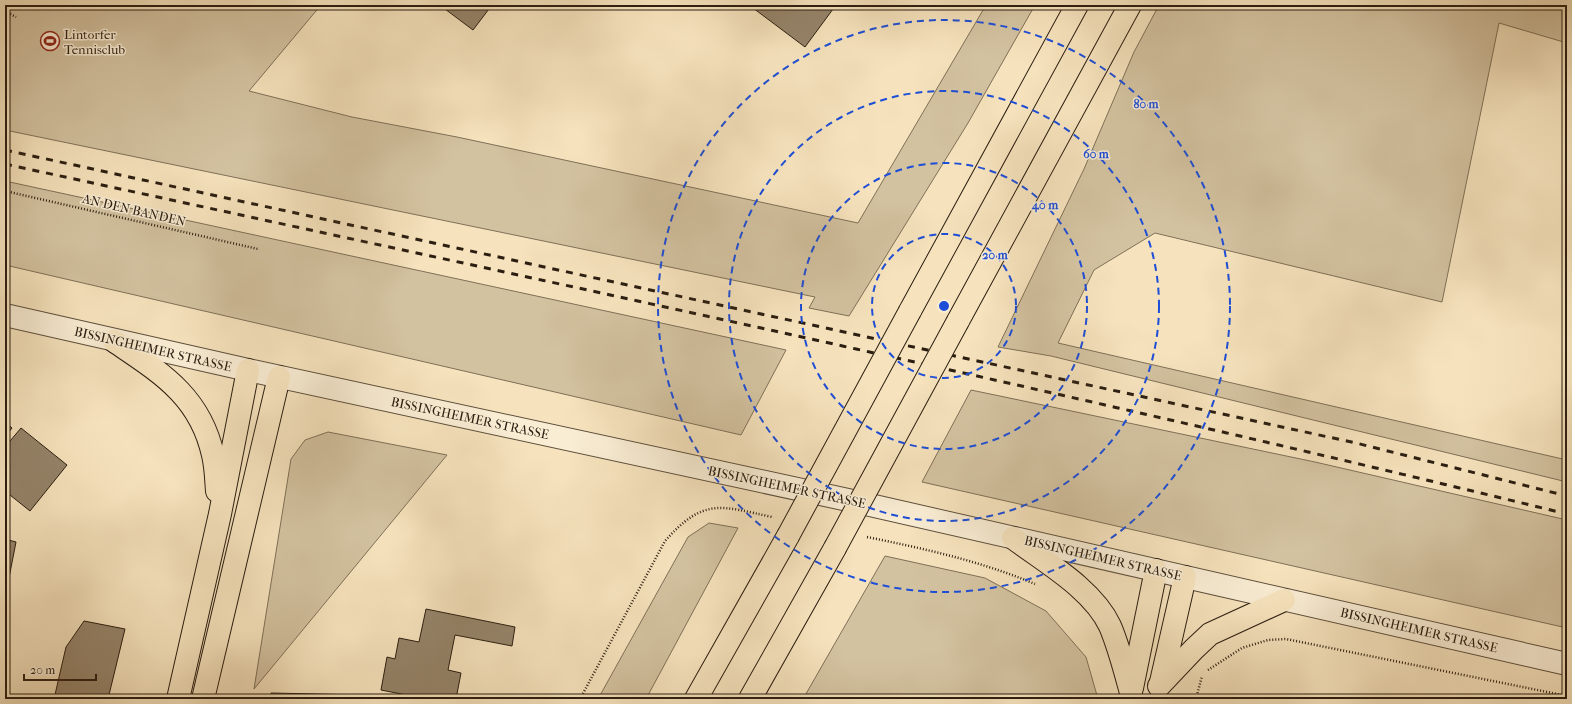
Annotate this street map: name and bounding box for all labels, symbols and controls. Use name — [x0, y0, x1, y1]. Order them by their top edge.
place label: Lintorfer Tennisclub — [64, 27, 125, 57]
sports icon: Lintorfer Tennisclub — [39, 30, 61, 52]
text: 80 m — [1133, 97, 1160, 111]
text: 60 m — [1083, 147, 1110, 161]
street label: AN DEN BANDEN — [80, 191, 187, 229]
text: 40 m — [1031, 198, 1059, 213]
text: 20 m — [982, 248, 1009, 262]
centre of rings — [937, 299, 951, 313]
street label: BISSINGHEIMER STRASSE — [73, 324, 233, 374]
street label: BISSINGHEIMER STRASSE — [390, 394, 550, 442]
street label: BISSINGHEIMER STRASSE — [707, 463, 867, 511]
street label: BISSINGHEIMER STRASSE — [1023, 533, 1183, 583]
street label: BISSINGHEIMER STRASSE — [1339, 605, 1499, 655]
scale bar — [24, 656, 96, 682]
text: 20 m — [30, 663, 55, 677]

